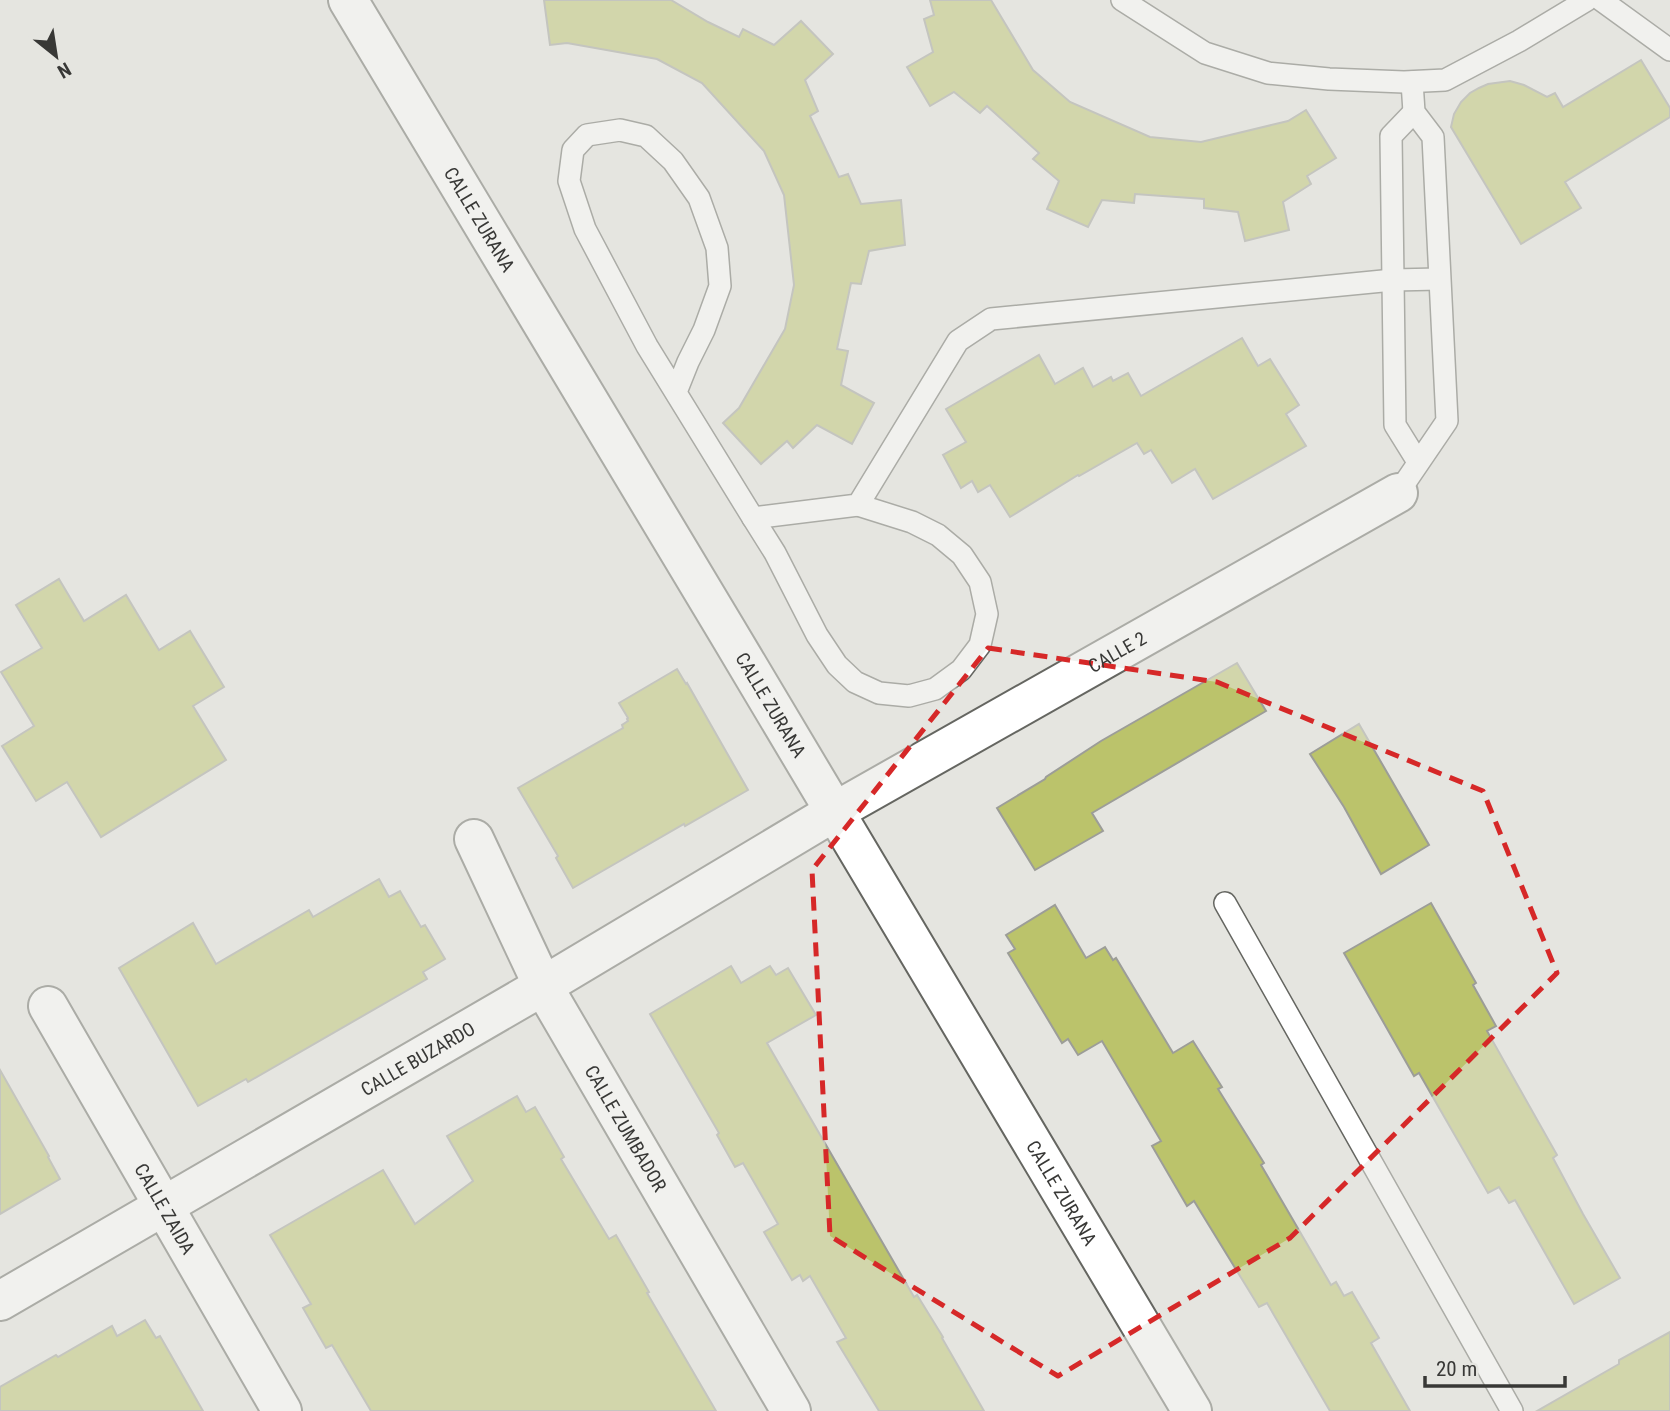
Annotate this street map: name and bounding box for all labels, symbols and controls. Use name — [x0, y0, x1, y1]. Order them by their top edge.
north arrow — [21, 21, 91, 91]
text: N — [53, 57, 75, 83]
street label: CALLE ZURANA — [439, 163, 520, 276]
street label: CALLE 2 — [1084, 627, 1150, 678]
street label: CALLE ZURANA — [730, 648, 811, 762]
street label: CALLE BUZARDO — [357, 1017, 479, 1101]
street label: CALLE ZUMBADOR — [580, 1061, 671, 1196]
street label: CALLE ZURANA — [1021, 1136, 1102, 1250]
street label: CALLE ZAIDA — [129, 1159, 200, 1258]
scale bar — [1425, 1344, 1565, 1388]
text: 20 m — [1436, 1357, 1477, 1381]

